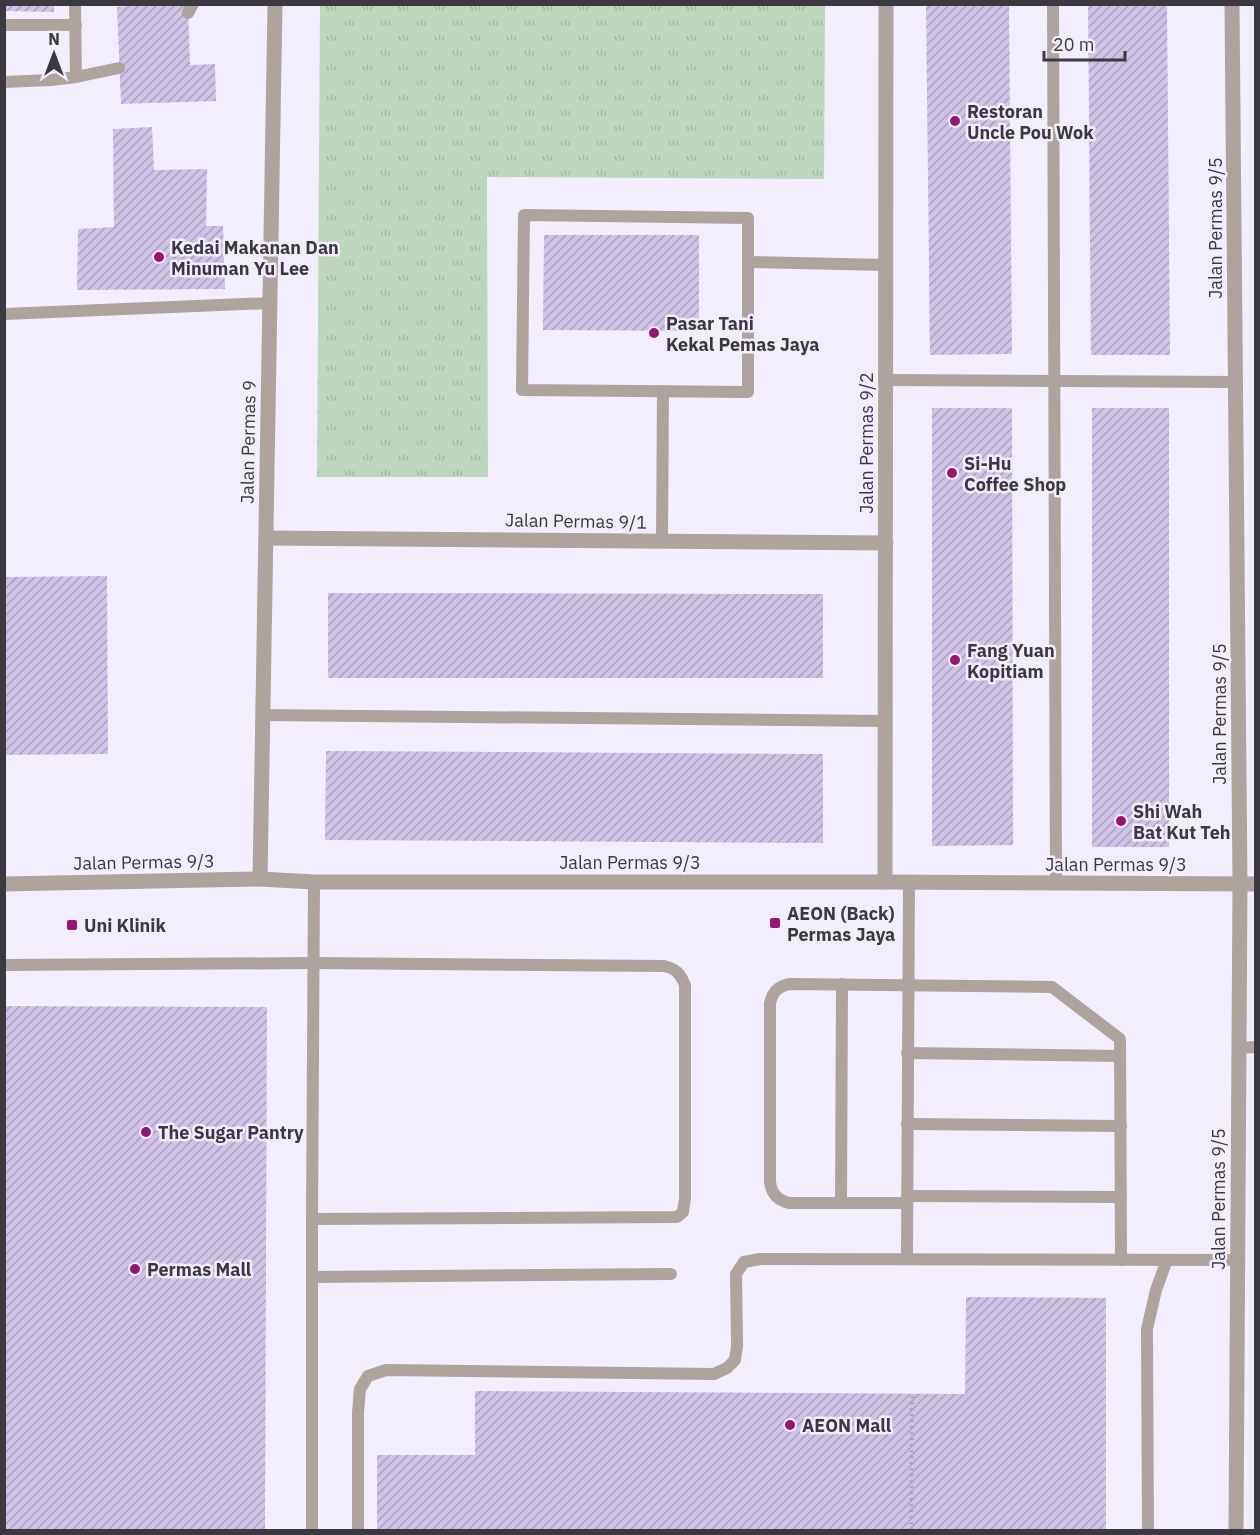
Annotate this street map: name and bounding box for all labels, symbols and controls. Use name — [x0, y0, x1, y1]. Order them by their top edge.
north arrow — [24, 24, 84, 84]
scale bar — [1044, 24, 1125, 62]
text: N — [48, 29, 60, 49]
text: 20 m — [1053, 33, 1095, 56]
place label: Restoran Uncle Pou Wok — [967, 100, 1094, 144]
marker: Restoran Uncle Pou Wok — [948, 114, 962, 128]
street label: Jalan Permas 9/5 — [1204, 157, 1227, 299]
place label: Kedai Makanan Dan Minuman Yu Lee — [171, 236, 339, 280]
marker: Kedai Makanan Dan Minuman Yu Lee — [152, 250, 166, 264]
place label: Pasar Tani Kekal Pemas Jaya — [666, 312, 820, 356]
marker: Pasar Tani Kekal Pemas Jaya — [647, 326, 661, 340]
street label: Jalan Permas 9/2 — [855, 372, 878, 514]
street label: Jalan Permas 9 — [235, 380, 261, 504]
place label: Si-Hu Coffee Shop — [964, 452, 1066, 496]
marker: Si-Hu Coffee Shop — [945, 466, 959, 480]
street label: Jalan Permas 9/1 — [505, 508, 647, 534]
place label: Fang Yuan Kopitiam — [967, 639, 1055, 683]
street label: Jalan Permas 9/5 — [1208, 643, 1231, 785]
marker: Fang Yuan Kopitiam — [948, 653, 962, 667]
place label: Shi Wah Bat Kut Teh — [1133, 800, 1231, 844]
marker: Shi Wah Bat Kut Teh — [1114, 814, 1128, 828]
street label: Jalan Permas 9/3 — [73, 849, 215, 875]
street label: Jalan Permas 9/3 — [559, 851, 701, 874]
street label: Jalan Permas 9/3 — [1045, 853, 1187, 876]
place label: AEON (Back) Permas Jaya — [787, 902, 895, 946]
place label: Uni Klinik — [84, 914, 166, 937]
marker: AEON (Back) Permas Jaya — [768, 916, 782, 930]
marker: Uni Klinik — [65, 918, 79, 932]
place label: The Sugar Pantry — [158, 1121, 304, 1144]
marker: The Sugar Pantry — [139, 1125, 153, 1139]
street label: Jalan Permas 9/5 — [1207, 1128, 1230, 1270]
place label: Permas Mall — [147, 1258, 252, 1281]
marker: Permas Mall — [128, 1262, 142, 1276]
place label: AEON Mall — [802, 1414, 892, 1437]
marker: AEON Mall — [783, 1418, 797, 1432]

